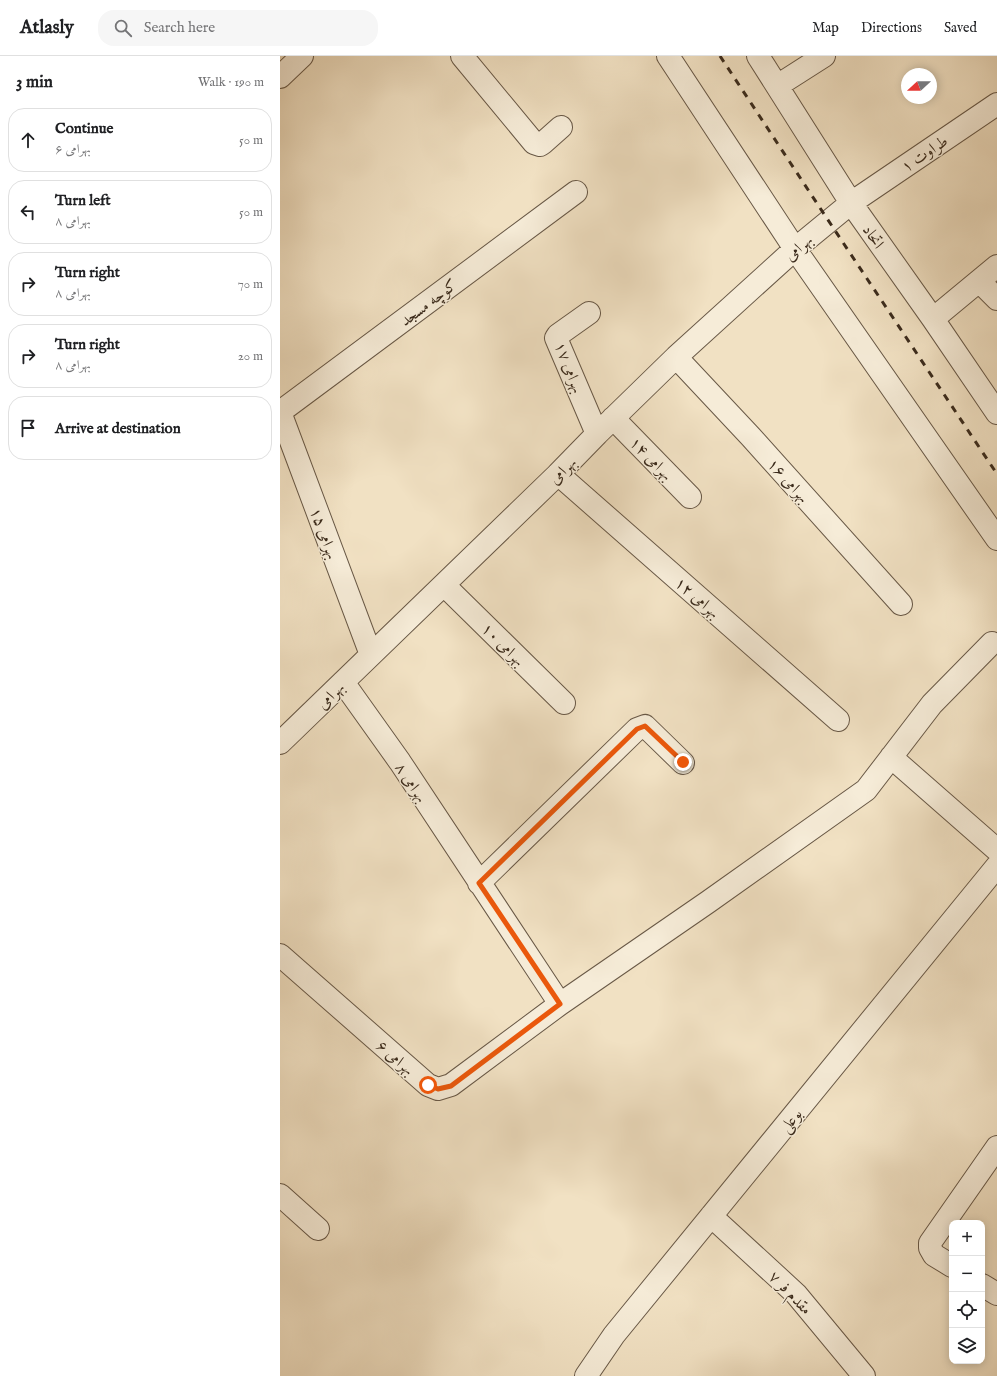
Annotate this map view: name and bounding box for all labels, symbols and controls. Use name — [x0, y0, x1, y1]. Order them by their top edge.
search box — [98, 10, 378, 46]
text: Atlasly — [20, 16, 74, 40]
icon: search — [112, 17, 134, 39]
text: Search here — [144, 18, 215, 37]
text: Map — [812, 19, 839, 37]
text: Directions — [861, 19, 922, 37]
text: Saved — [944, 19, 977, 37]
north arrow — [901, 68, 937, 104]
text: 3 min — [16, 72, 53, 93]
text: Walk · 190 m — [198, 74, 264, 91]
text: Continue — [55, 119, 113, 138]
icon: ahead — [17, 129, 39, 151]
text: 50 m — [239, 132, 263, 149]
street label: طراوت ۱ — [898, 132, 952, 178]
text: بهرامی ۶ — [55, 141, 91, 158]
text: Turn left — [55, 191, 111, 210]
icon: left — [17, 201, 39, 223]
text: 50 m — [239, 204, 263, 221]
text: بهرامی ۸ — [55, 213, 91, 230]
street label: اتحاد — [857, 221, 888, 253]
street label: بهرامی — [781, 231, 818, 266]
text: Turn right — [55, 263, 120, 282]
icon: right — [17, 273, 39, 295]
text: 70 m — [238, 276, 263, 293]
street label: کوچه مسجد — [397, 276, 462, 332]
text: بهرامی ۸ — [55, 285, 91, 302]
text: Turn right — [55, 335, 120, 354]
street label: بهرامی ۱۷ — [549, 339, 587, 396]
icon: right — [17, 345, 39, 367]
text: 20 m — [238, 348, 263, 365]
text: بهرامی ۸ — [55, 357, 91, 374]
icon: arrive — [17, 417, 39, 439]
text: Arrive at destination — [55, 419, 181, 438]
street label: بهرامی ۱۴ — [625, 433, 676, 486]
street label: بهرامی — [545, 453, 582, 490]
street label: بهرامی ۱۶ — [762, 455, 813, 508]
street label: بهرامی ۱۵ — [305, 505, 342, 562]
street label: بهرامی ۱۲ — [670, 573, 723, 624]
street label: بهرامی ۱۰ — [477, 619, 529, 671]
street label: بهرامی — [313, 678, 350, 715]
route end — [674, 753, 692, 771]
street label: بهرامی ۸ — [390, 759, 431, 807]
street label: بهرامی ۶ — [371, 1036, 418, 1081]
route start — [419, 1076, 437, 1094]
street label: بوعلی — [776, 1105, 807, 1137]
map controls — [949, 1220, 985, 1364]
button: + — [949, 1220, 985, 1256]
button: − — [949, 1256, 985, 1292]
street label: مقدم فر ۷ — [762, 1267, 815, 1322]
button: locate — [949, 1292, 985, 1328]
button: layers — [949, 1328, 985, 1364]

